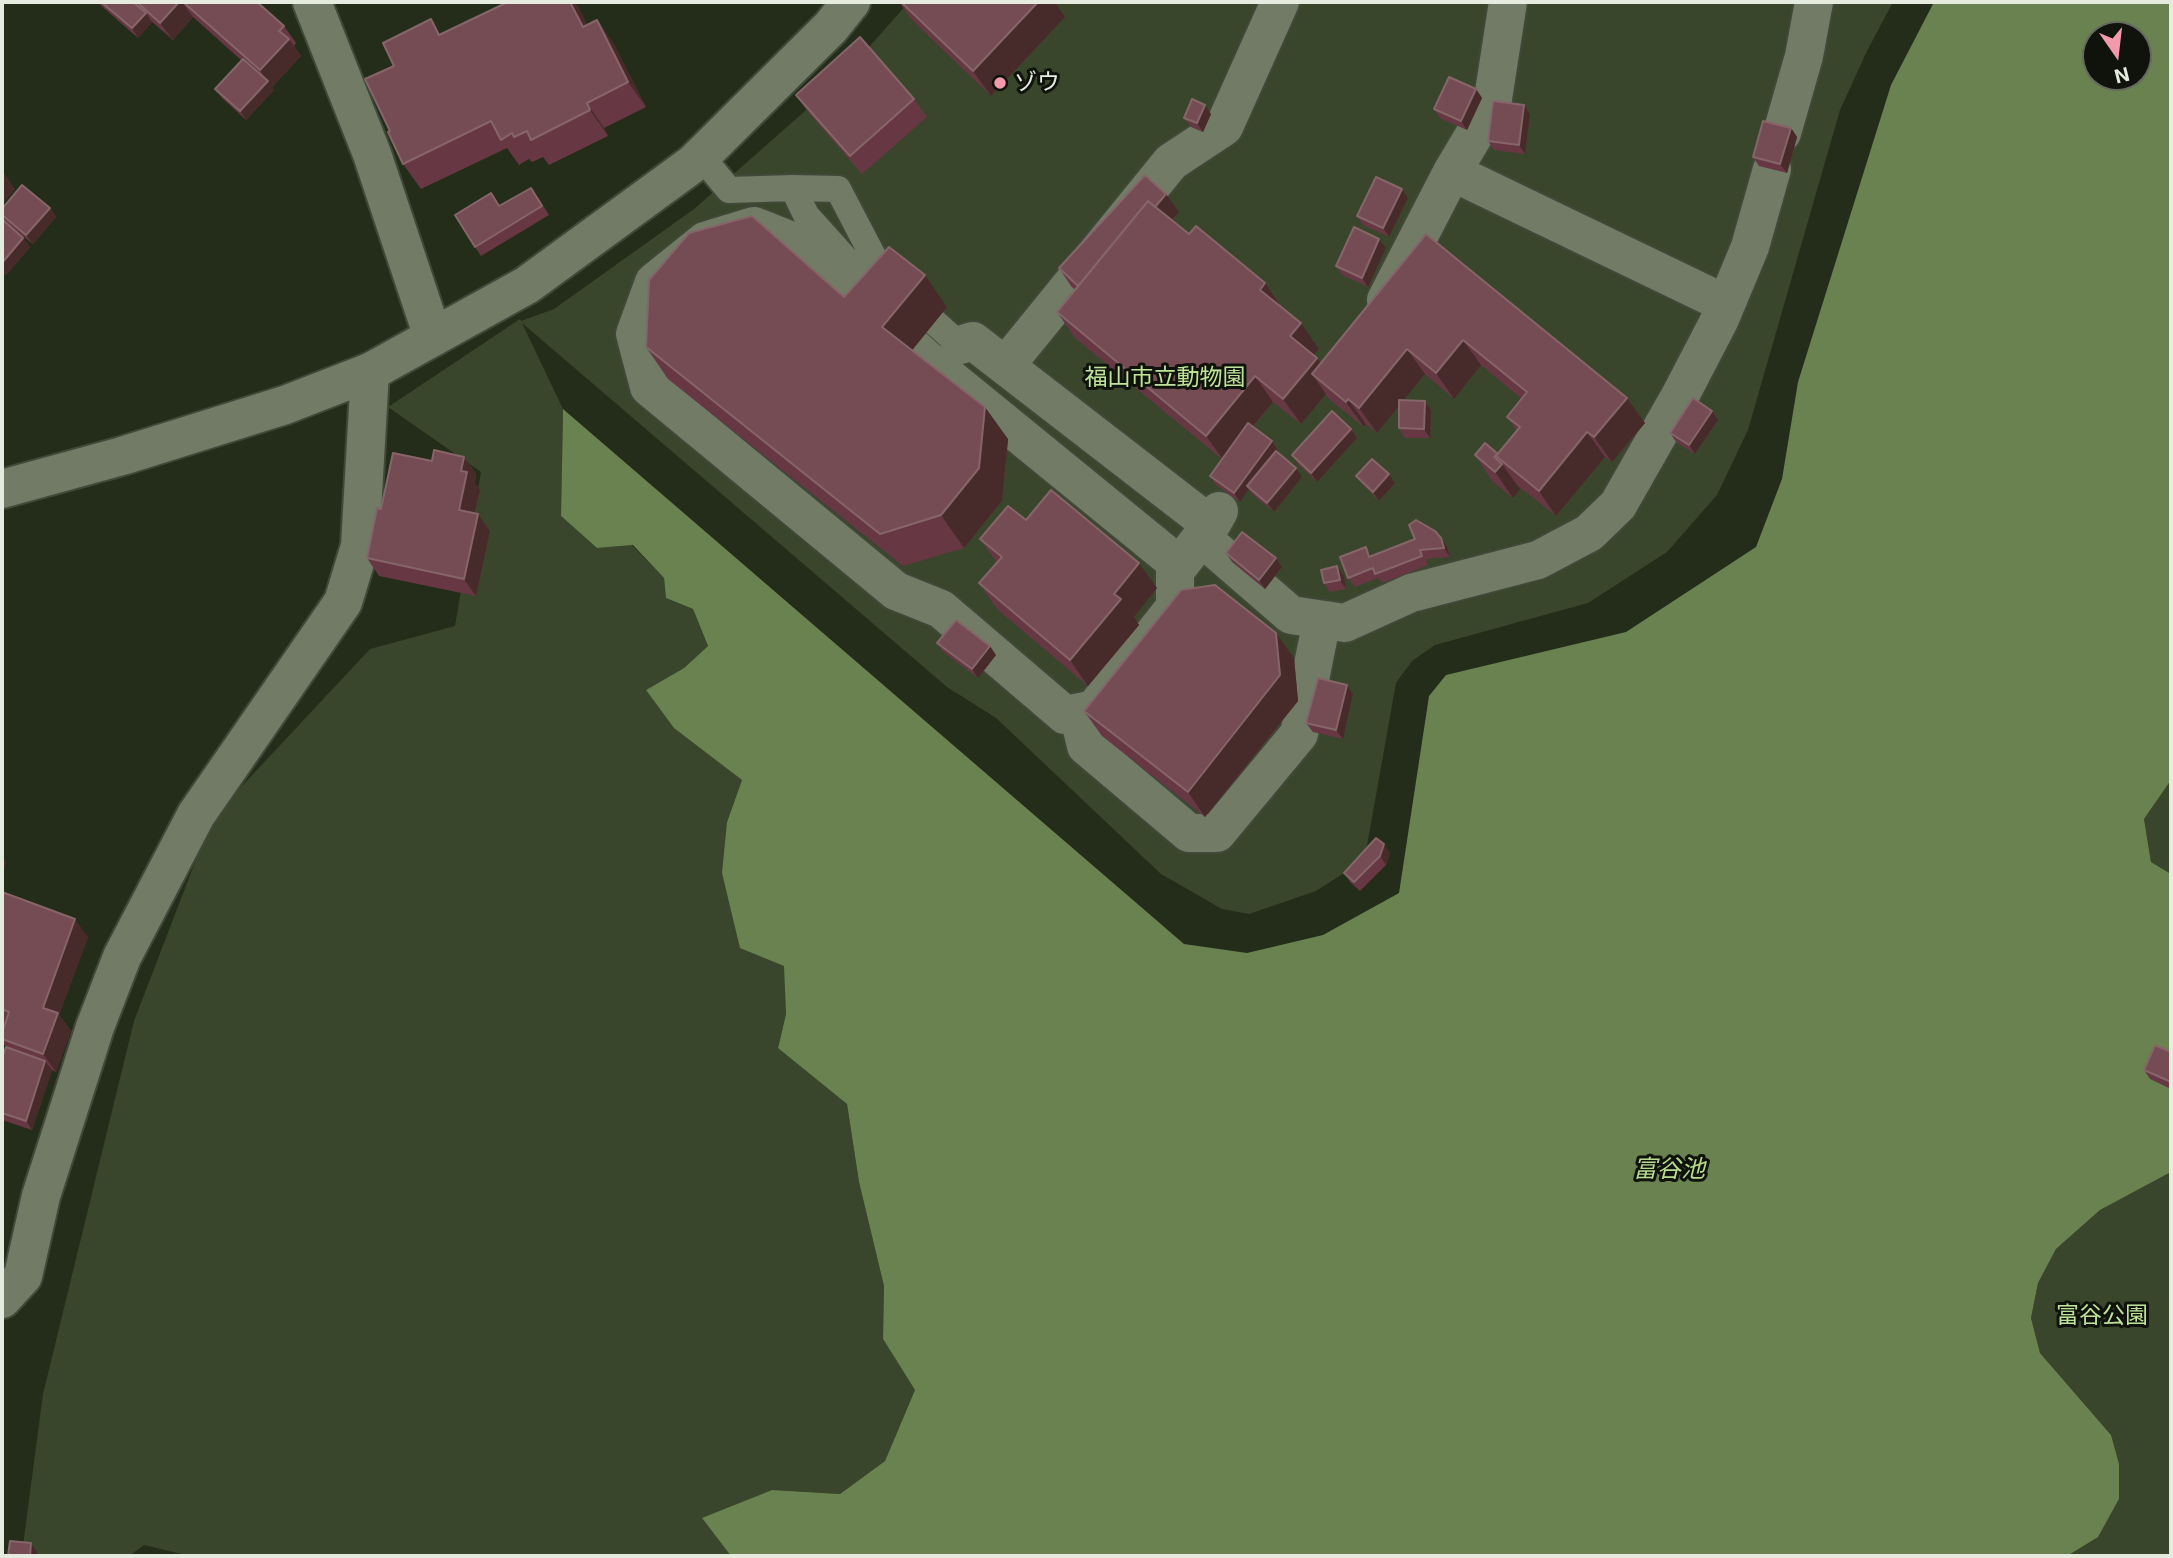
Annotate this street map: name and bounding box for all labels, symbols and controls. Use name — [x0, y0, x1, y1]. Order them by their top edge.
north arrow — [2082, 21, 2152, 91]
text: N — [2112, 62, 2132, 88]
place label: ゾウ — [1014, 69, 1060, 97]
marker: ゾウ — [992, 75, 1008, 91]
park label: 福山市立動物園 — [1085, 364, 1245, 392]
water label: 富谷池 — [1633, 1156, 1705, 1184]
park label: 富谷公園 — [2056, 1302, 2148, 1330]

